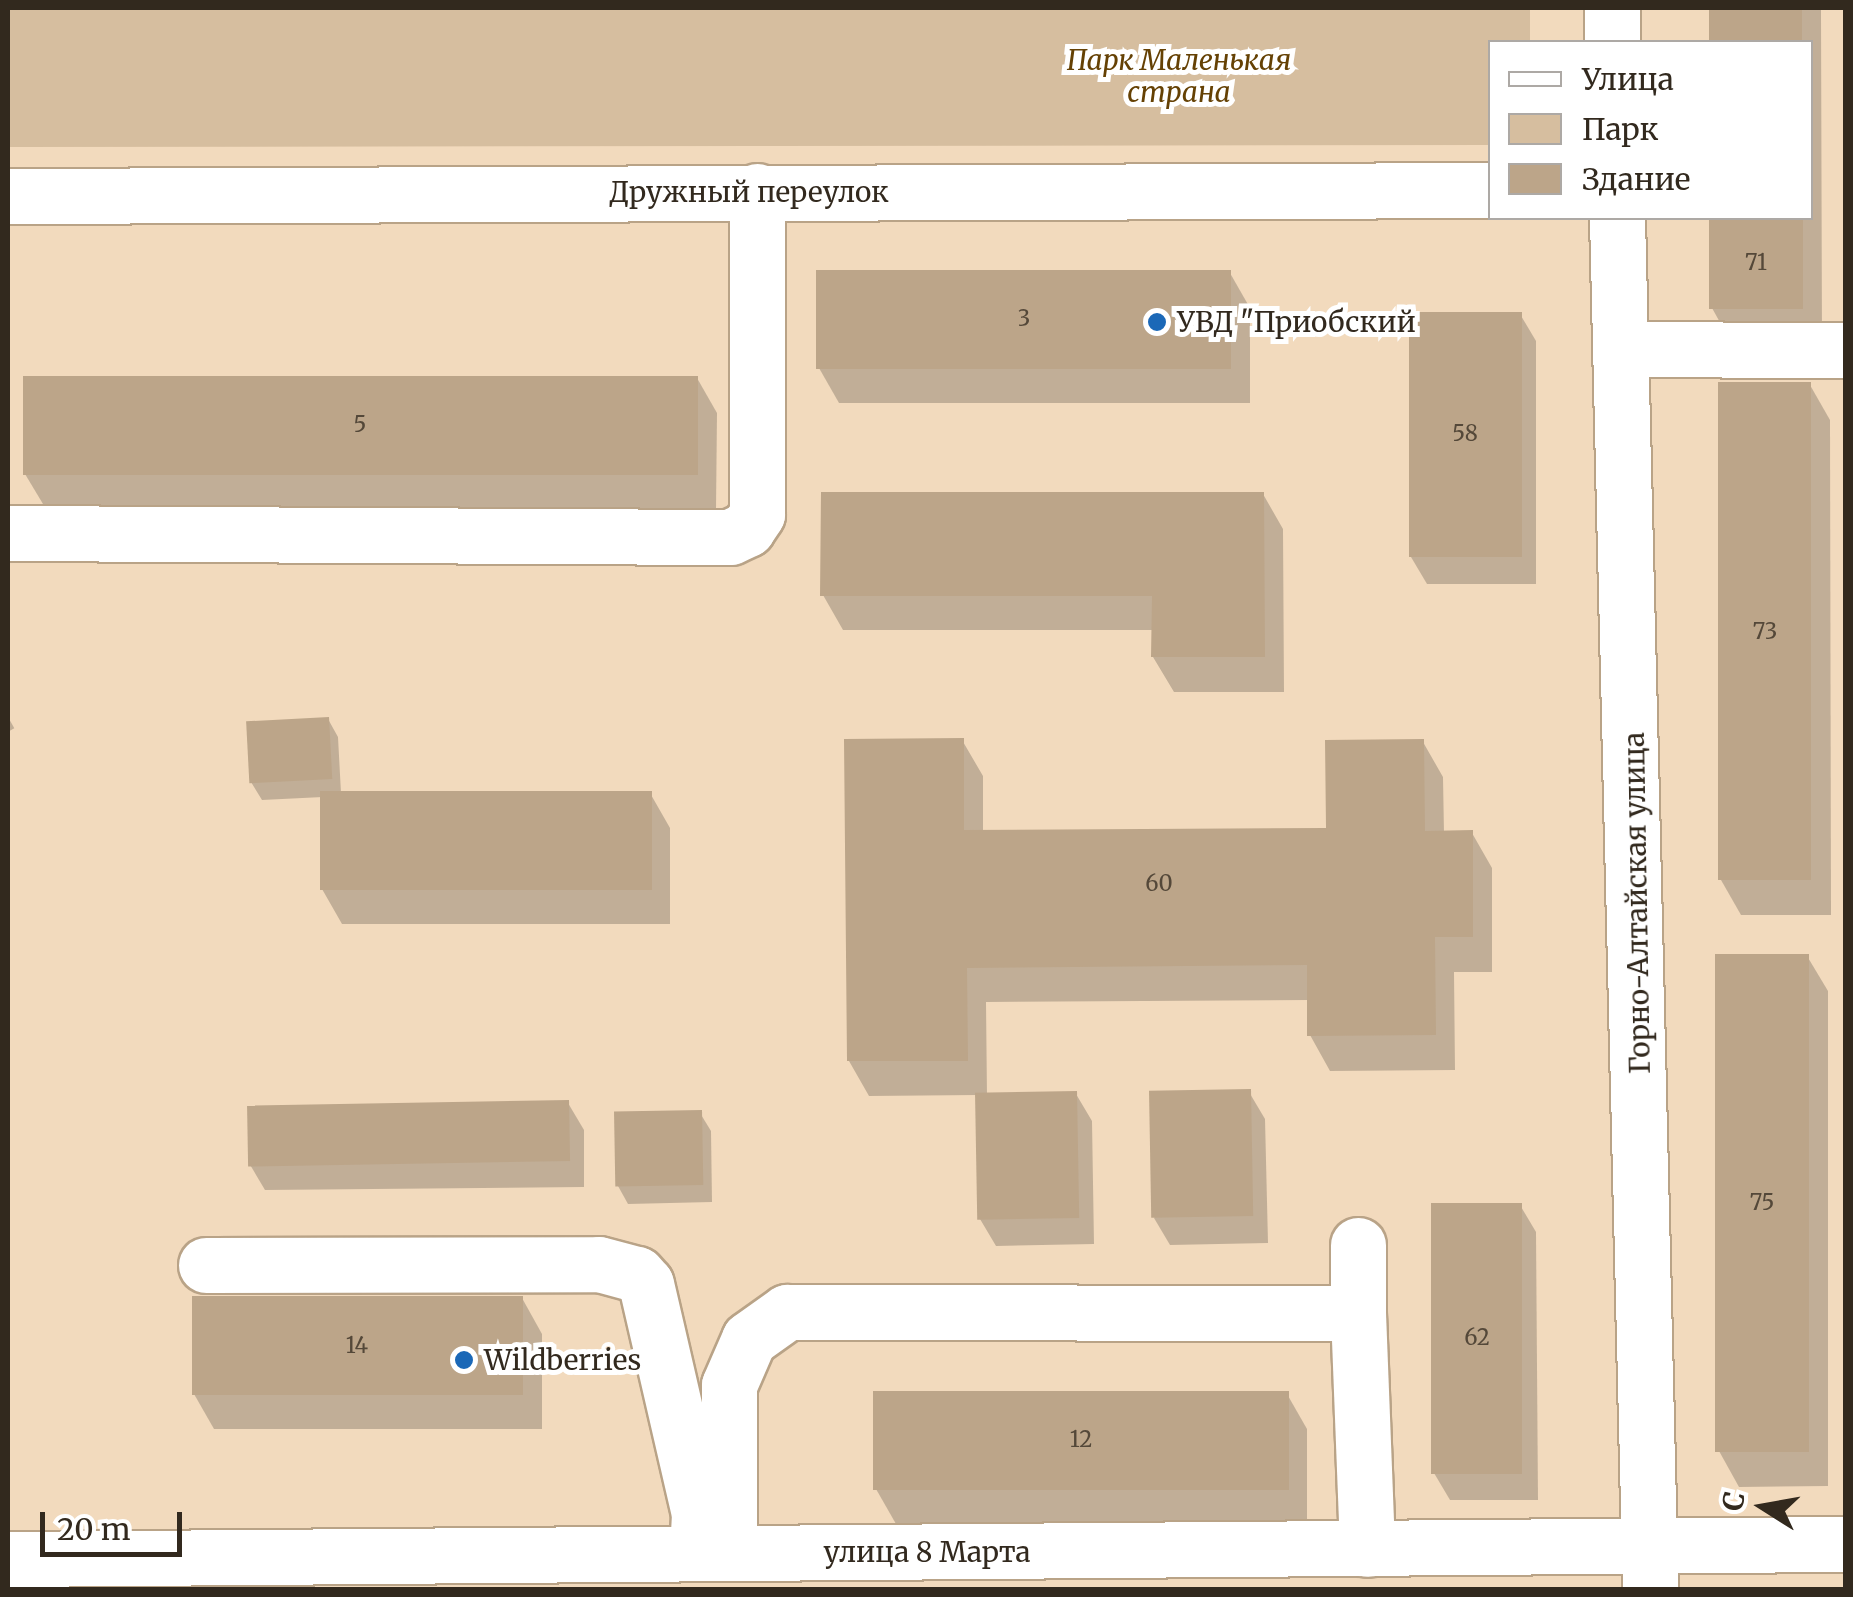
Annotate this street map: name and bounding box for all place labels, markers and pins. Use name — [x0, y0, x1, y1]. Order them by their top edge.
place label: УВД "Приобский — [1177, 305, 1416, 339]
marker: УВД "Приобский — [1146, 311, 1168, 333]
place label: Wildberries — [484, 1343, 641, 1377]
marker: Wildberries — [453, 1349, 475, 1371]

